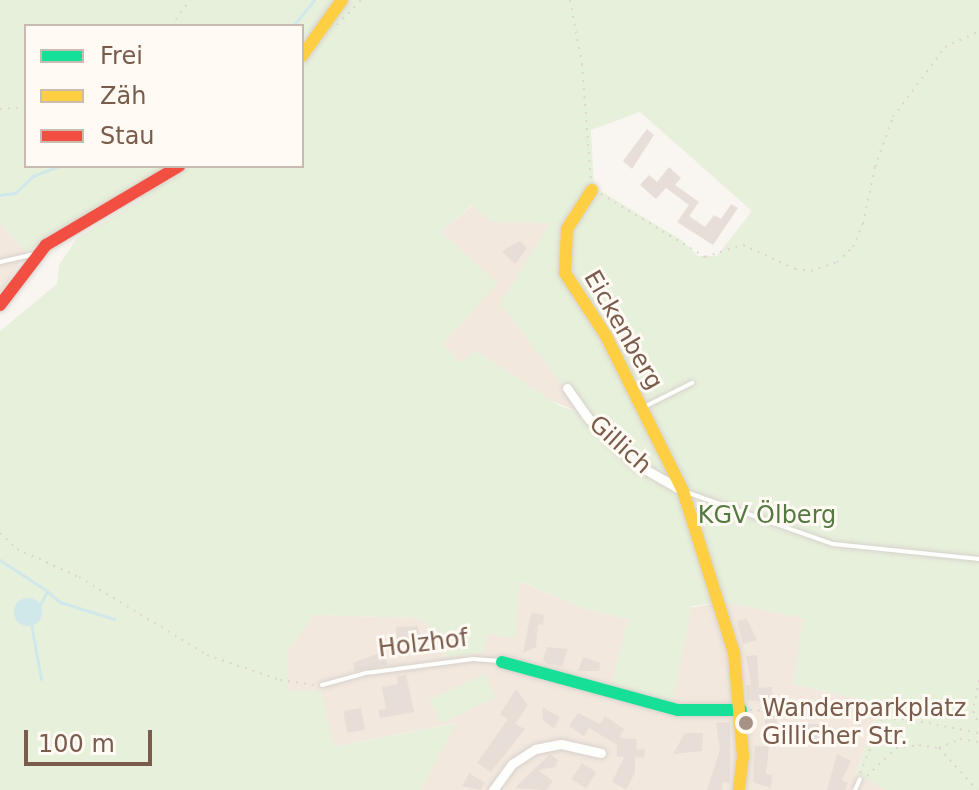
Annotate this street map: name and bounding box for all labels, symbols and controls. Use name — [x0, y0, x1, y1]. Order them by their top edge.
legend — [24, 24, 304, 168]
text: Frei — [100, 42, 143, 70]
text: Zäh — [100, 82, 146, 110]
text: Stau — [100, 122, 155, 150]
street label: Eickenberg — [577, 265, 669, 395]
street label: Gillich — [583, 410, 657, 480]
park label: KGV Ölberg — [698, 502, 836, 530]
street label: Holzhof — [376, 624, 470, 664]
place label: Wanderparkplatz Gillicher Str. — [762, 695, 966, 751]
scale bar — [28, 714, 156, 764]
marker: Wanderparkplatz Gillicher Str. — [737, 714, 755, 732]
text: 100 m — [38, 730, 115, 758]

